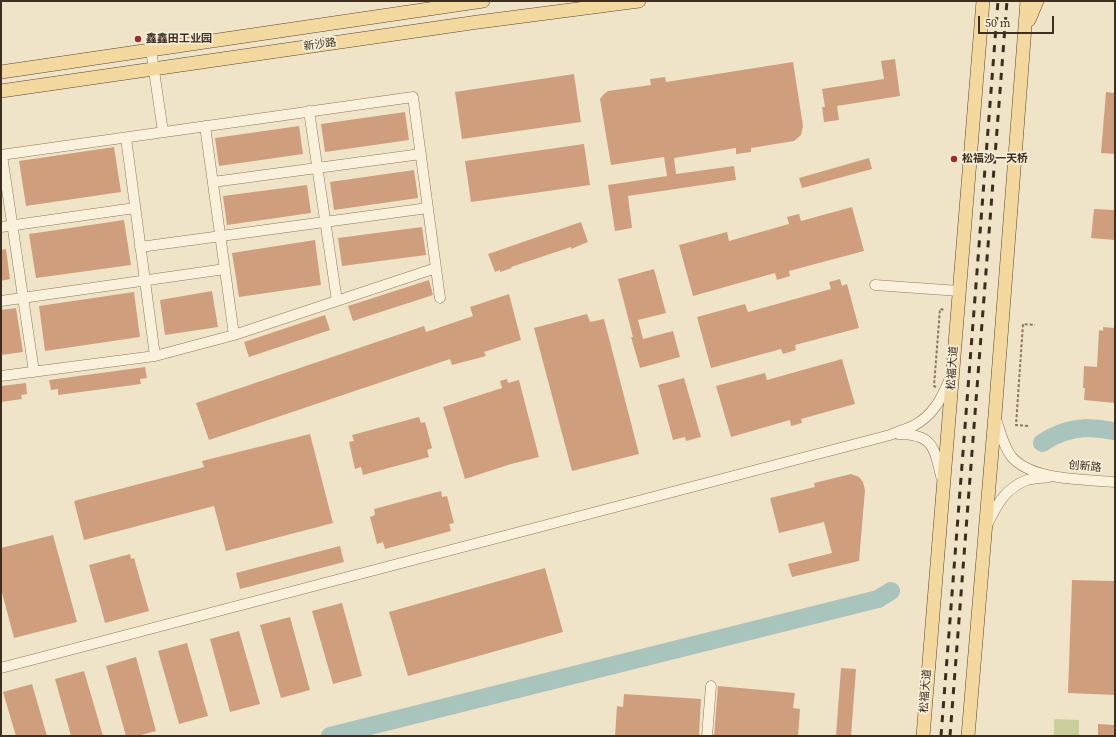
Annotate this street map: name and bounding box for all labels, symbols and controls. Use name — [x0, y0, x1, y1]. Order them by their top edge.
scale bar — [980, 8, 1056, 34]
text: 50 m — [985, 15, 1011, 31]
place label: 鑫鑫田工业园 — [146, 32, 212, 46]
marker: 鑫鑫田工业园 — [133, 34, 143, 44]
street label: 新沙路 — [303, 36, 337, 54]
place label: 松福沙一天桥 — [962, 152, 1028, 166]
marker: 松福沙一天桥 — [949, 154, 959, 164]
street label: 松福大道 — [945, 346, 961, 390]
street label: 创新路 — [1068, 459, 1102, 475]
street label: 松福大道 — [918, 669, 934, 713]

